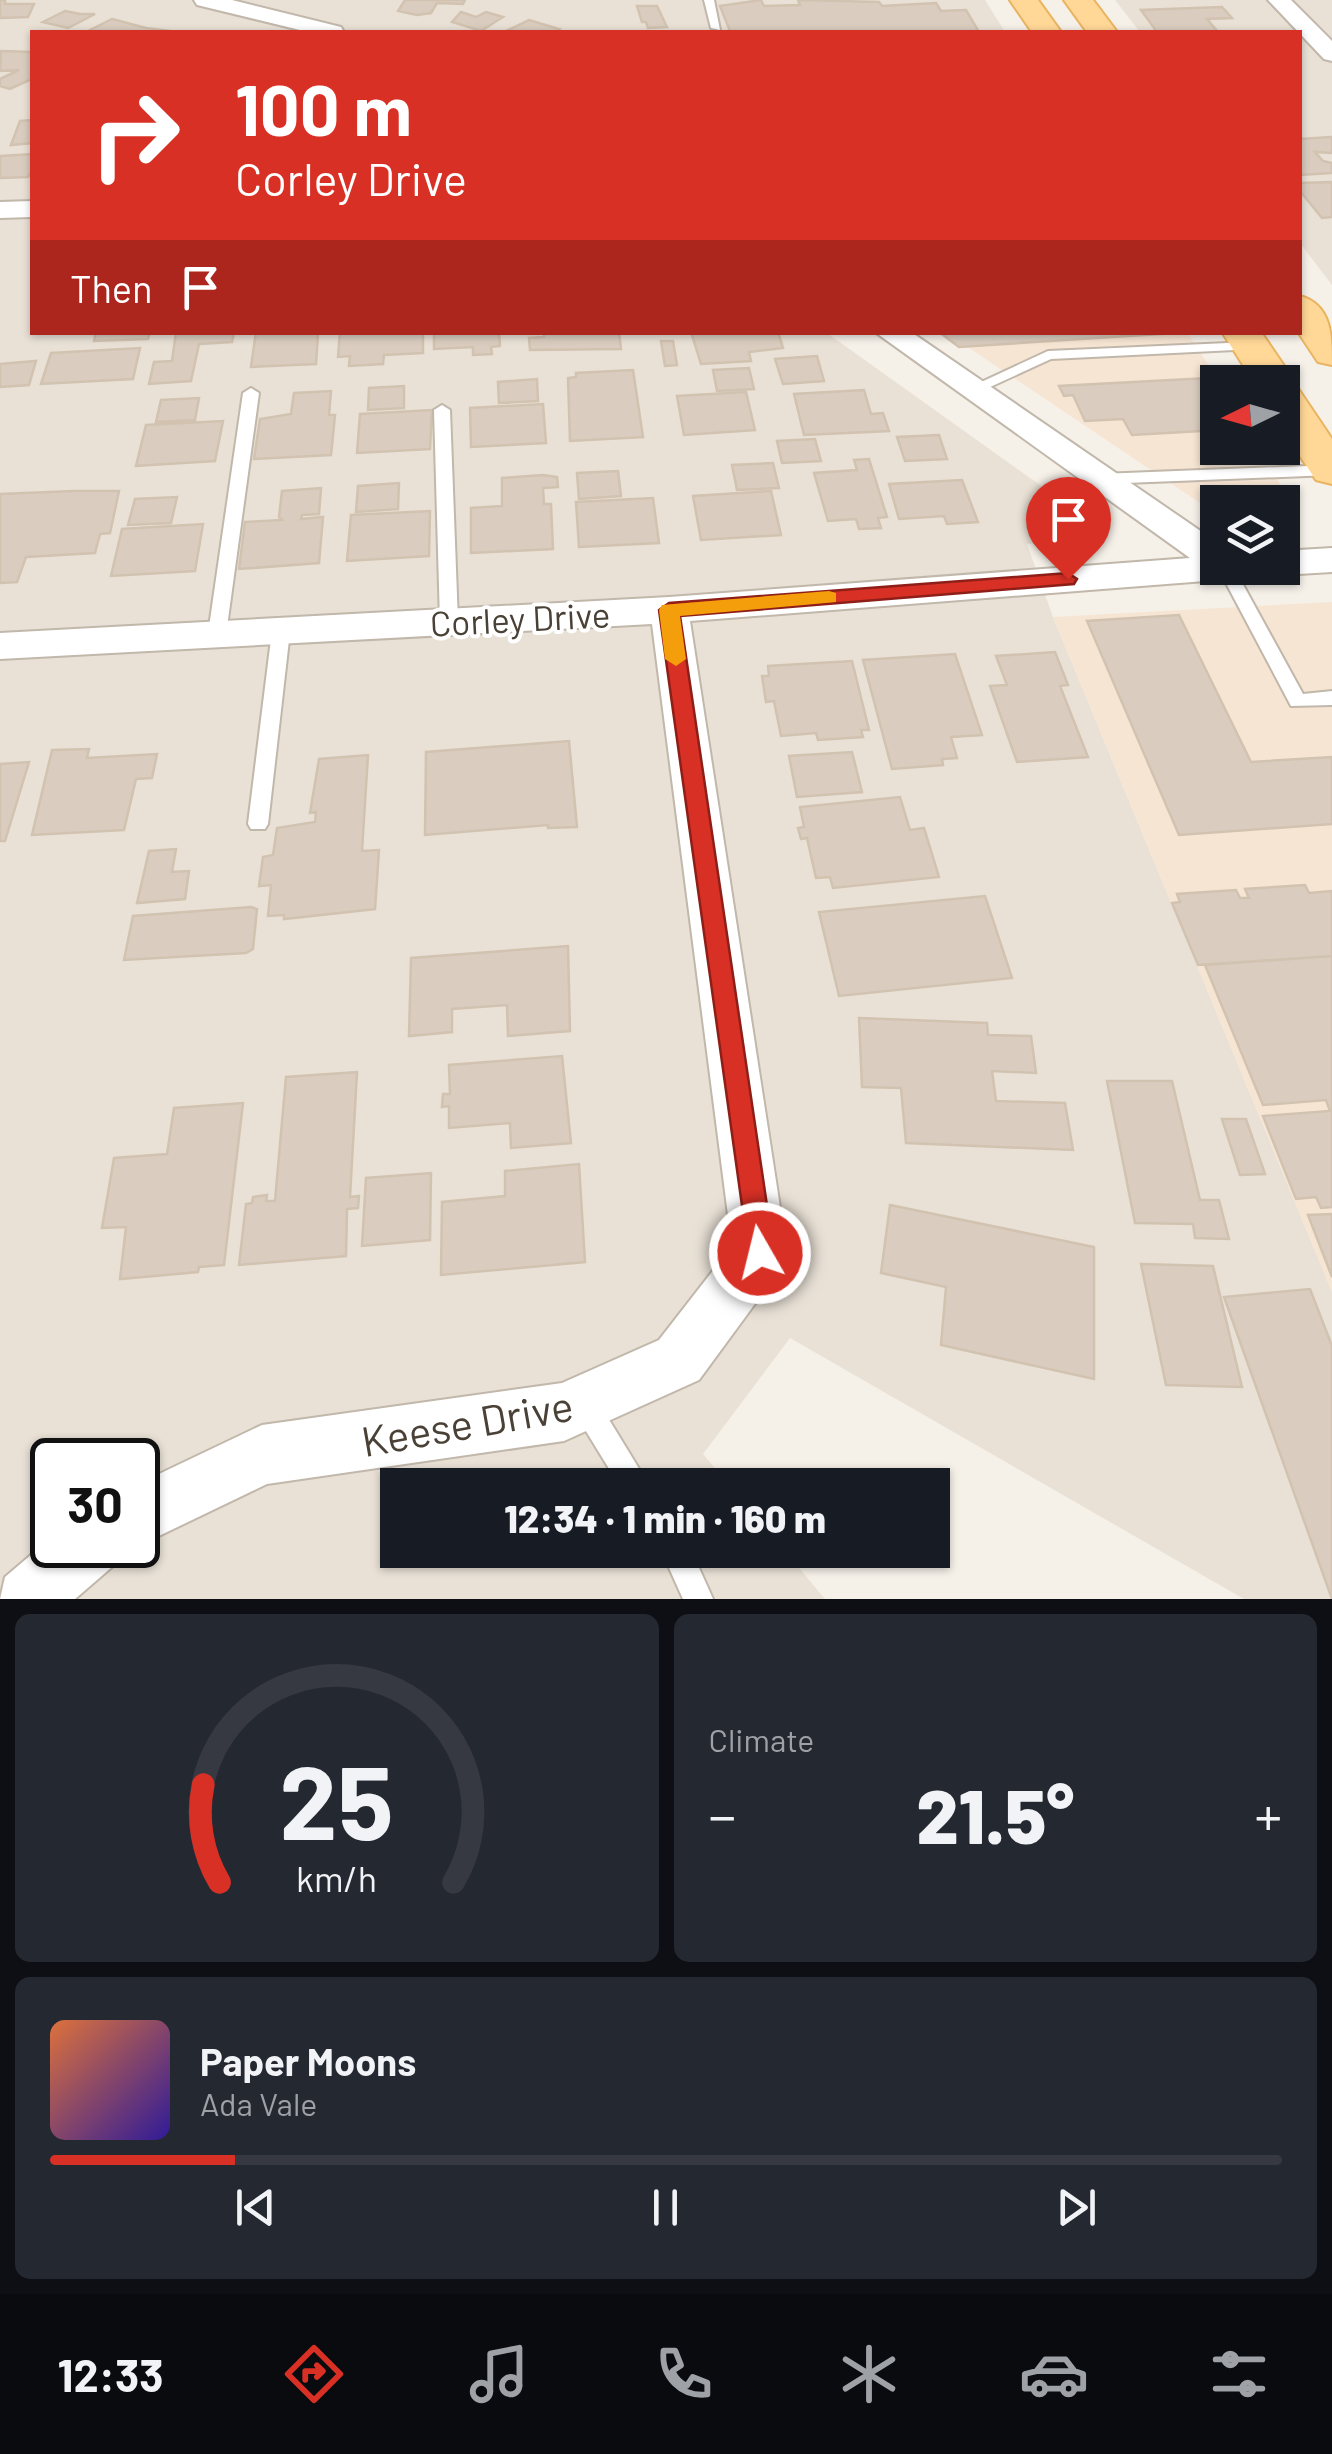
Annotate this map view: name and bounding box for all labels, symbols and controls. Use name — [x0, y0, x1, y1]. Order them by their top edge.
text: 100 m — [235, 66, 412, 150]
icon: right — [70, 70, 200, 200]
text: Corley Drive — [235, 151, 467, 205]
icon: arrive — [173, 260, 228, 315]
text: Then — [70, 265, 153, 311]
north arrow — [1200, 365, 1300, 465]
map controls — [1200, 365, 1300, 585]
pin — [1026, 477, 1111, 580]
button: layers — [1200, 485, 1300, 585]
icon: arrive — [1041, 492, 1096, 547]
street label: Corley Drive — [429, 592, 611, 644]
position arrow — [708, 1201, 812, 1305]
street label: Keese Drive — [357, 1379, 577, 1465]
speed limit sign: 30 — [30, 1438, 160, 1568]
text: 12:34 · 1 min · 160 m — [504, 1495, 826, 1541]
text: Climate — [709, 1720, 814, 1758]
text: 25 — [280, 1736, 394, 1861]
text: 21.5° — [916, 1769, 1074, 1859]
text: − — [709, 1781, 736, 1847]
text: + — [1254, 1781, 1282, 1847]
text: km/h — [296, 1856, 377, 1899]
text: Paper Moons — [200, 2038, 416, 2084]
text: Ada Vale — [200, 2084, 317, 2122]
icon: previous — [228, 2180, 283, 2235]
icon: pause — [638, 2180, 693, 2235]
icon: next — [1049, 2180, 1104, 2235]
icon: directions — [279, 2339, 349, 2409]
icon: music — [464, 2339, 534, 2409]
icon: phone — [649, 2339, 719, 2409]
icon: climate — [834, 2339, 904, 2409]
icon: car — [1019, 2339, 1089, 2409]
icon: filters — [1204, 2339, 1274, 2409]
text: 12:33 — [58, 2347, 164, 2401]

